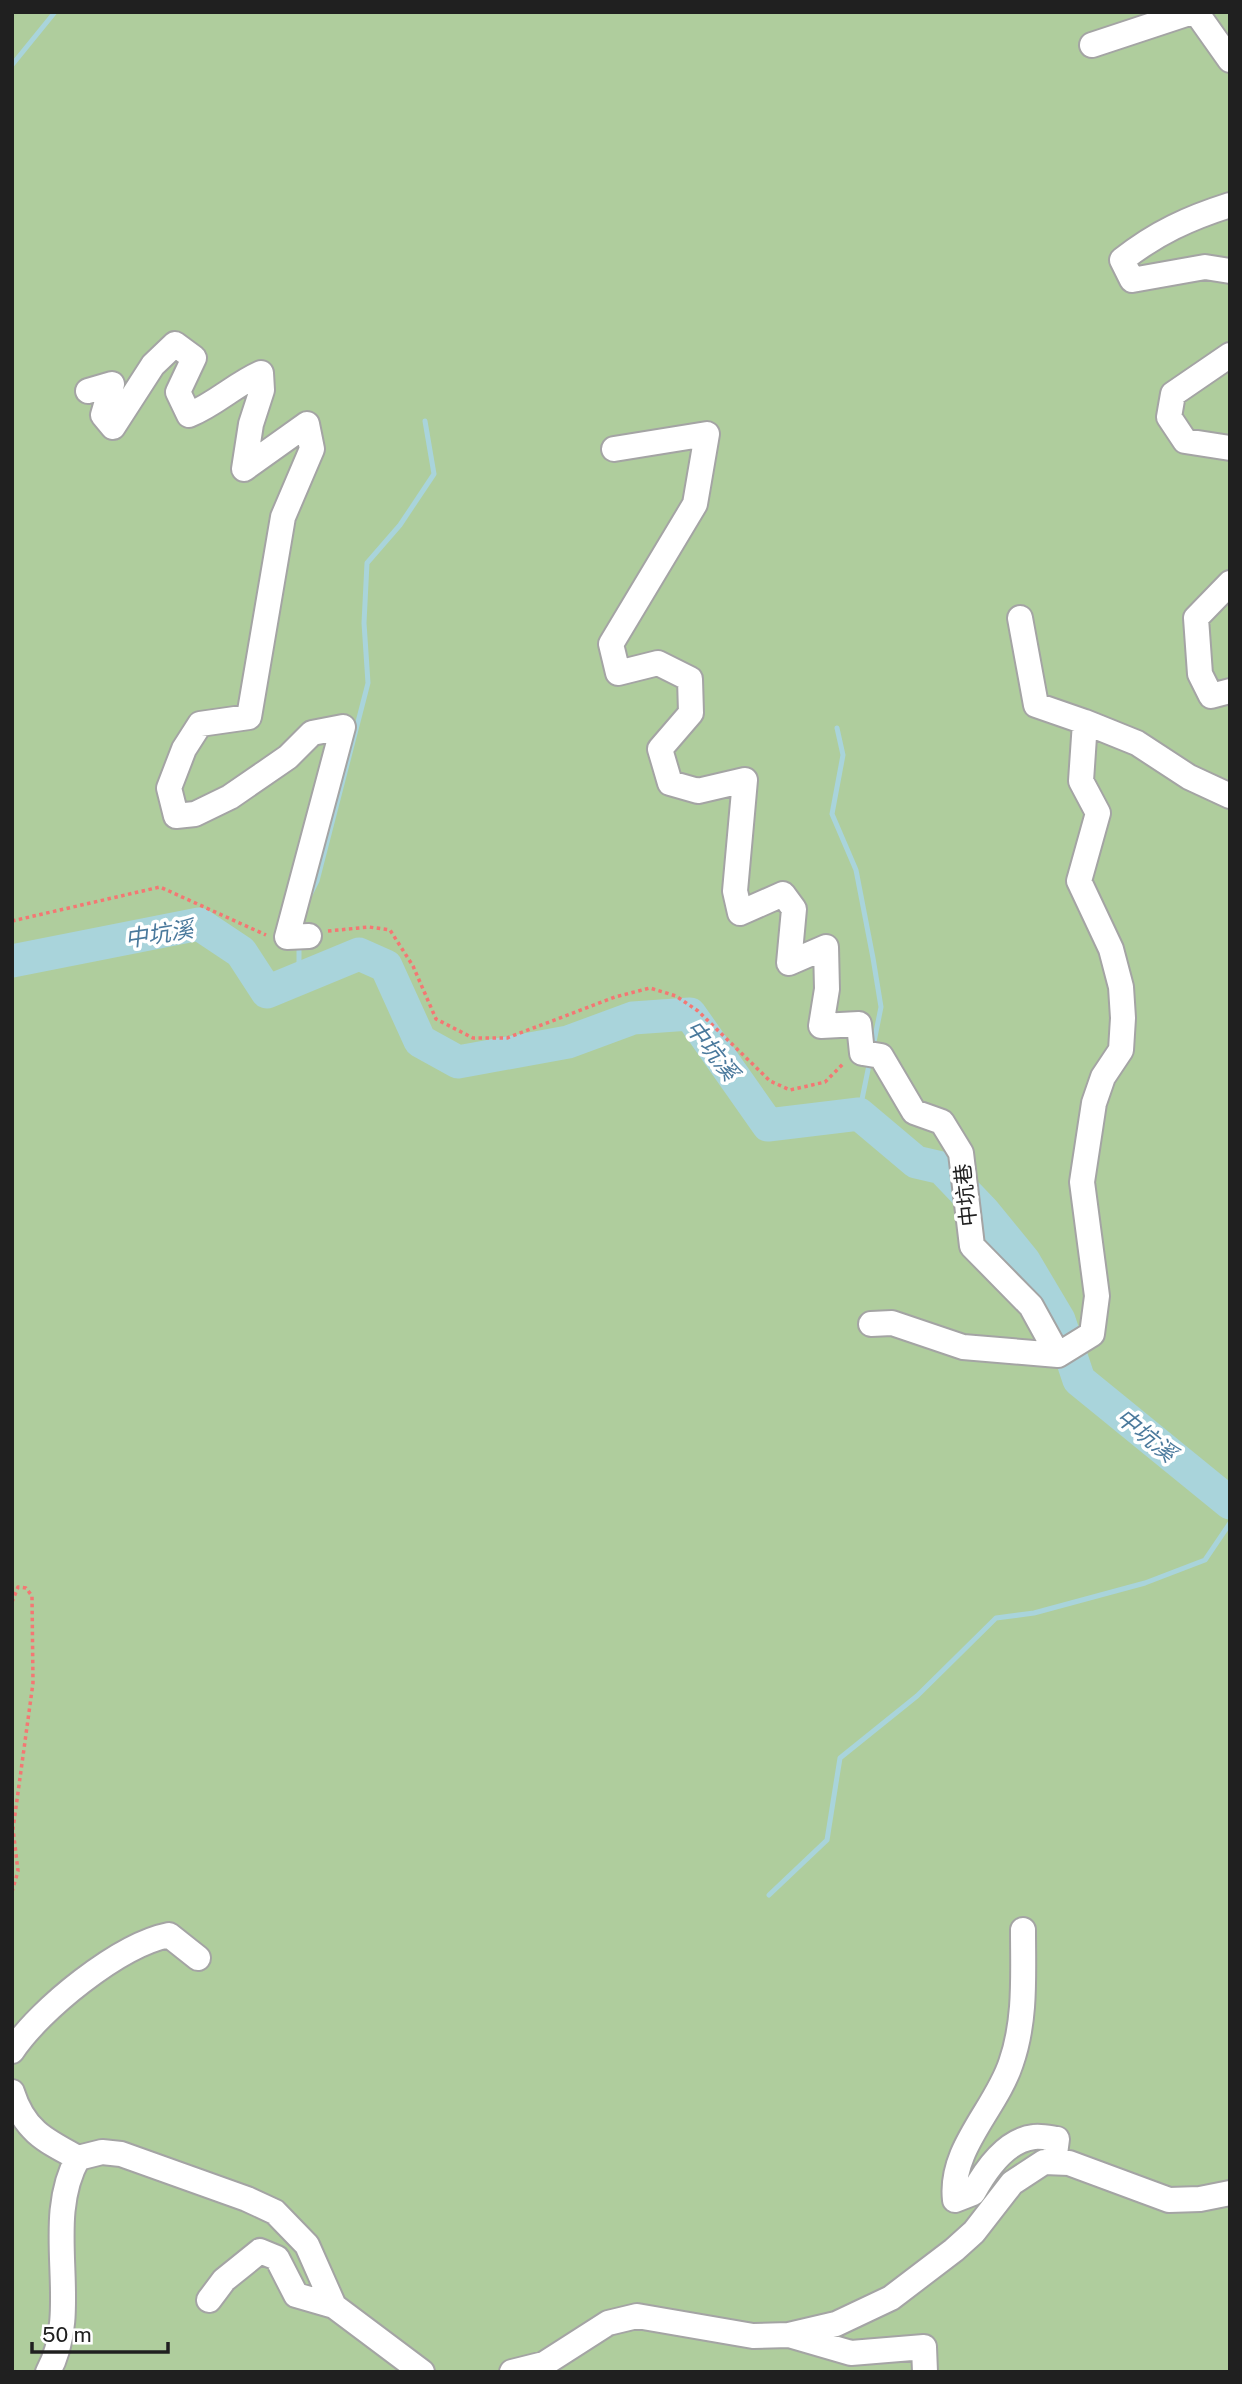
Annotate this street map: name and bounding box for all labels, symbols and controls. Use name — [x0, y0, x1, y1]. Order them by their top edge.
water label: 中坑溪 — [123, 914, 198, 952]
water label: 中坑溪 — [681, 1014, 746, 1088]
street label: 中坑巷 — [950, 1162, 981, 1228]
water label: 中坑溪 — [1111, 1402, 1184, 1469]
scale bar — [32, 2310, 168, 2354]
text: 50 m — [42, 2322, 92, 2347]

